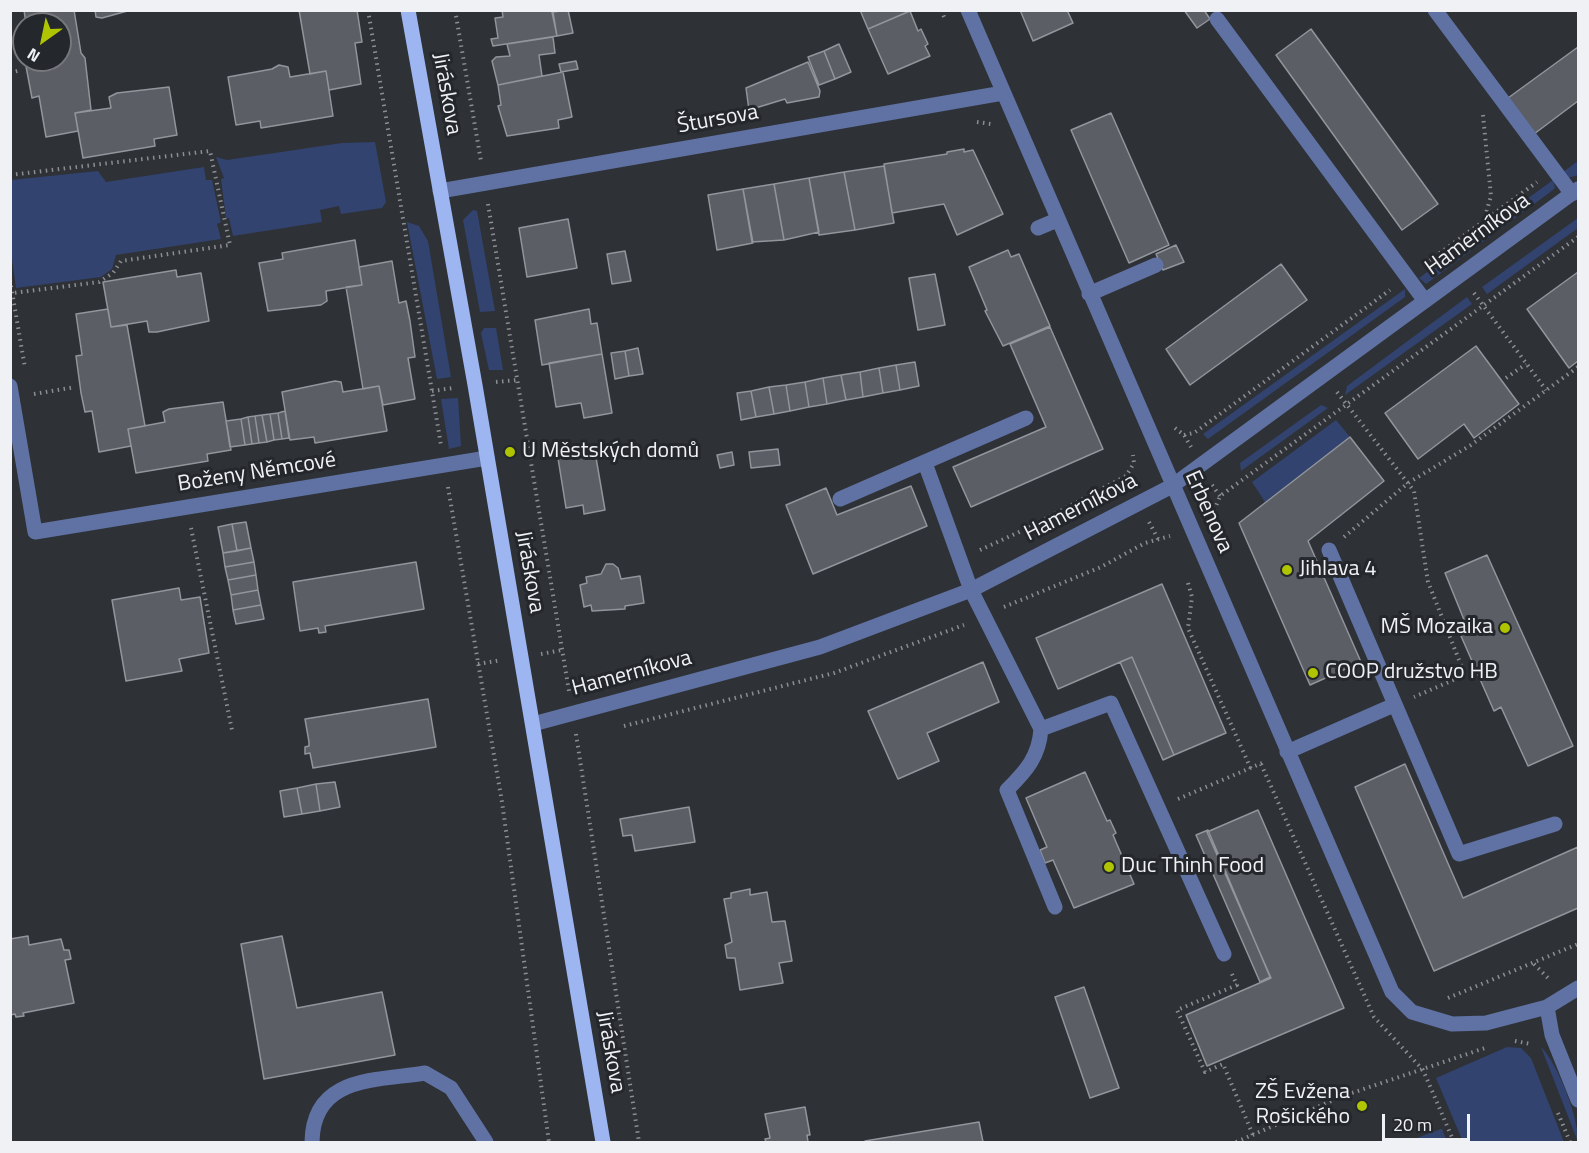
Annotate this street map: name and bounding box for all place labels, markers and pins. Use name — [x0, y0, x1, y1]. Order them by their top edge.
place label: U Městských domů — [522, 439, 699, 465]
marker: U Městských domů — [503, 445, 517, 459]
place label: Jihlava 4 — [1299, 557, 1377, 583]
marker: Jihlava 4 — [1280, 563, 1294, 577]
place label: MŠ Mozaika — [1380, 615, 1493, 641]
marker: MŠ Mozaika — [1498, 621, 1512, 635]
place label: COOP družstvo HB — [1325, 660, 1498, 686]
marker: COOP družstvo HB — [1306, 666, 1320, 680]
place label: Duc Thinh Food — [1121, 854, 1264, 880]
marker: Duc Thinh Food — [1102, 860, 1116, 874]
place label: ZŠ Evžena Rošického — [1255, 1080, 1350, 1132]
marker: ZŠ Evžena Rošického — [1355, 1099, 1369, 1113]

